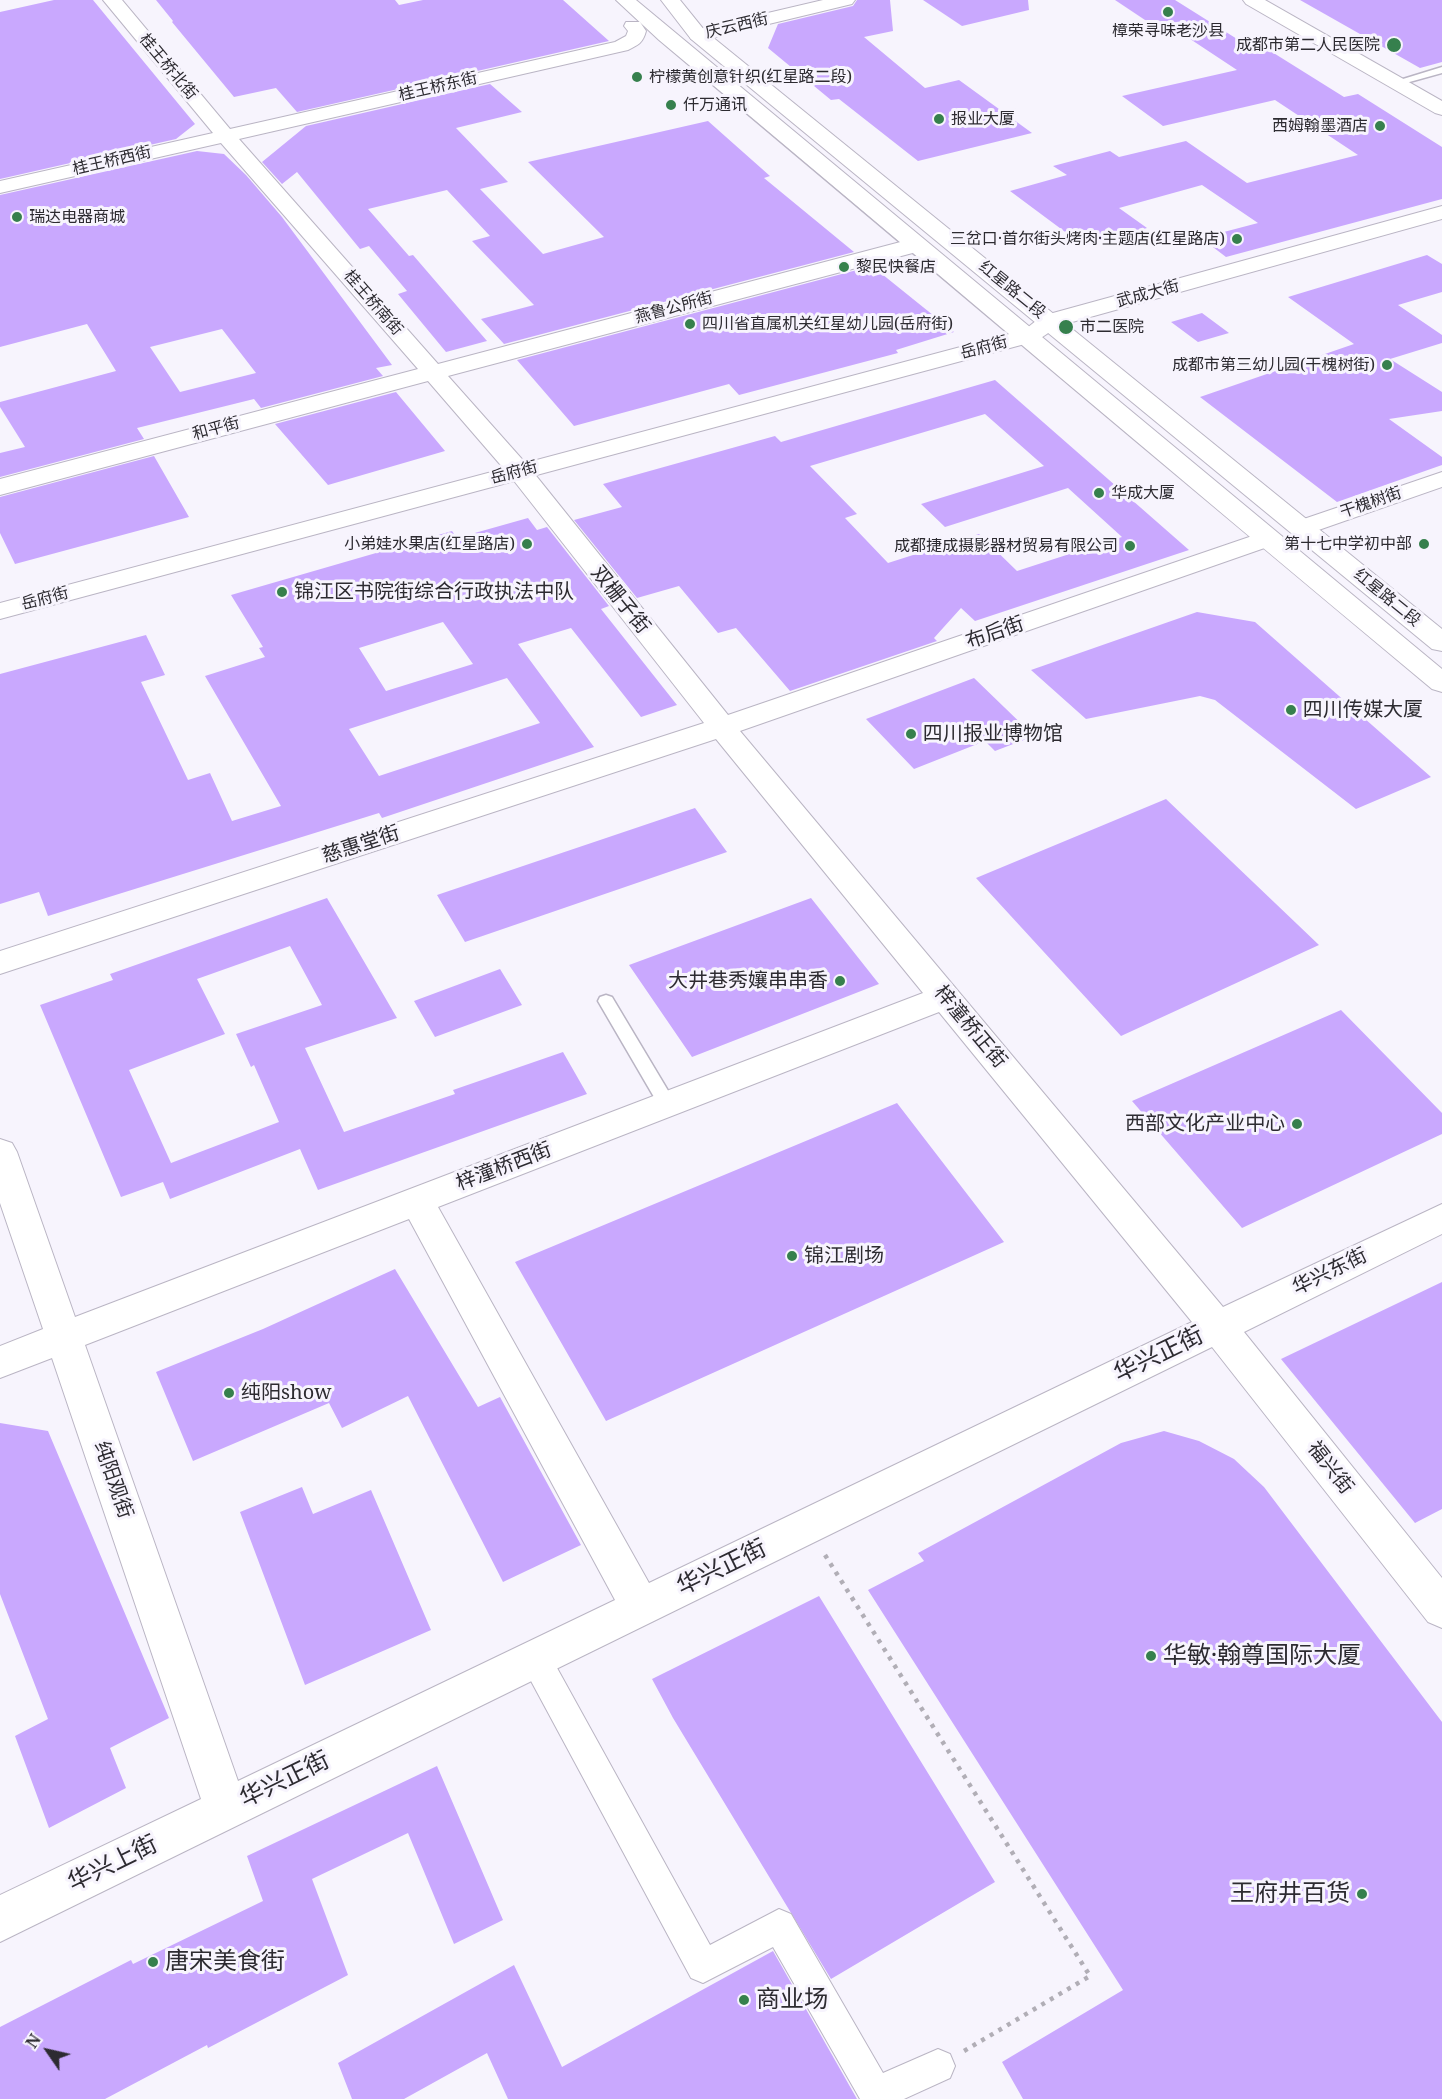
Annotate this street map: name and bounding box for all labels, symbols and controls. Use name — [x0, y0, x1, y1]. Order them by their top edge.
marker: 樟荣寻味老沙县 — [1161, 5, 1175, 19]
street label: 庆云西街 — [704, 9, 770, 43]
place label: 樟荣寻味老沙县 — [1112, 21, 1224, 41]
street label: 桂王桥北街 — [135, 30, 201, 104]
place label: 成都市第二人民医院 — [1236, 35, 1380, 55]
marker: 成都市第二人民医院 — [1385, 36, 1403, 54]
place label: 柠檬黄创意针织(红星路二段) — [649, 67, 852, 87]
street label: 桂王桥东街 — [397, 69, 479, 105]
marker: 柠檬黄创意针织(红星路二段) — [630, 70, 644, 84]
place label: 仟万通讯 — [683, 95, 747, 115]
marker: 仟万通讯 — [664, 98, 678, 112]
place label: 报业大厦 — [951, 109, 1015, 129]
marker: 报业大厦 — [932, 112, 946, 126]
place label: 西姆翰墨酒店 — [1272, 116, 1368, 136]
marker: 西姆翰墨酒店 — [1373, 119, 1387, 133]
street label: 桂王桥西街 — [71, 143, 153, 179]
place label: 瑞达电器商城 — [29, 207, 125, 227]
marker: 瑞达电器商城 — [10, 210, 24, 224]
place label: 三岔口·首尔街头烤肉·主题店(红星路店) — [950, 229, 1225, 249]
marker: 三岔口·首尔街头烤肉·主题店(红星路店) — [1230, 232, 1244, 246]
place label: 黎民快餐店 — [856, 257, 936, 277]
street label: 红星路二段 — [975, 257, 1049, 323]
marker: 黎民快餐店 — [837, 260, 851, 274]
street label: 桂王桥南街 — [340, 267, 406, 339]
street label: 武成大街 — [1115, 276, 1181, 312]
street label: 燕鲁公所街 — [633, 288, 715, 328]
place label: 四川省直属机关红星幼儿园(岳府街) — [702, 314, 953, 334]
marker: 四川省直属机关红星幼儿园(岳府街) — [683, 317, 697, 331]
place label: 市二医院 — [1080, 317, 1144, 337]
marker: 市二医院 — [1057, 318, 1075, 336]
street label: 岳府街 — [958, 333, 1010, 363]
place label: 成都市第三幼儿园(干槐树街) — [1172, 355, 1375, 375]
marker: 成都市第三幼儿园(干槐树街) — [1380, 358, 1394, 372]
street label: 和平街 — [190, 414, 242, 444]
street label: 岳府街 — [488, 458, 540, 488]
place label: 华成大厦 — [1111, 483, 1175, 503]
street label: 干槐树街 — [1338, 484, 1404, 522]
marker: 华成大厦 — [1092, 486, 1106, 500]
place label: 小弟娃水果店(红星路店) — [344, 534, 515, 554]
place label: 第十七中学初中部 — [1284, 534, 1412, 554]
place label: 成都捷成摄影器材贸易有限公司 — [894, 536, 1118, 556]
marker: 小弟娃水果店(红星路店) — [520, 537, 534, 551]
marker: 第十七中学初中部 — [1417, 537, 1431, 551]
marker: 成都捷成摄影器材贸易有限公司 — [1123, 539, 1137, 553]
street label: 双栅子街 — [586, 561, 654, 639]
street label: 红星路二段 — [1350, 565, 1424, 631]
place label: 锦江区书院街综合行政执法中队 — [294, 580, 574, 604]
street label: 岳府街 — [19, 584, 71, 614]
marker: 锦江区书院街综合行政执法中队 — [275, 585, 289, 599]
street label: 布后街 — [963, 612, 1027, 654]
place label: 四川传媒大厦 — [1303, 698, 1423, 722]
marker: 四川传媒大厦 — [1284, 703, 1298, 717]
place label: 四川报业博物馆 — [923, 722, 1063, 746]
marker: 四川报业博物馆 — [904, 727, 918, 741]
street label: 慈惠堂街 — [319, 821, 403, 869]
place label: 大井巷秀孃串串香 — [668, 969, 828, 993]
marker: 大井巷秀孃串串香 — [833, 974, 847, 988]
street label: 梓潼桥正街 — [929, 981, 1011, 1073]
place label: 西部文化产业中心 — [1125, 1112, 1285, 1136]
marker: 西部文化产业中心 — [1290, 1117, 1304, 1131]
street label: 梓潼桥西街 — [453, 1138, 555, 1196]
place label: 锦江剧场 — [804, 1244, 884, 1268]
street label: 华兴东街 — [1289, 1244, 1371, 1300]
marker: 锦江剧场 — [785, 1249, 799, 1263]
street label: 华兴正街 — [1110, 1321, 1208, 1389]
place label: 纯阳show — [241, 1381, 331, 1405]
marker: 纯阳show — [222, 1386, 236, 1400]
street label: 福兴街 — [1302, 1437, 1358, 1499]
street label: 纯阳观街 — [89, 1438, 137, 1522]
street label: 华兴正街 — [673, 1534, 771, 1602]
place label: 华敏·翰尊国际大厦 — [1163, 1642, 1361, 1670]
marker: 华敏·翰尊国际大厦 — [1144, 1649, 1158, 1663]
street label: 华兴正街 — [236, 1746, 334, 1814]
street label: 华兴上街 — [64, 1830, 162, 1898]
place label: 王府井百货 — [1230, 1880, 1350, 1908]
marker: 王府井百货 — [1355, 1887, 1369, 1901]
place label: 唐宋美食街 — [165, 1948, 285, 1976]
marker: 唐宋美食街 — [146, 1955, 160, 1969]
place label: 商业场 — [756, 1986, 828, 2014]
marker: 商业场 — [737, 1993, 751, 2007]
north arrow — [18, 2021, 78, 2081]
text: N — [20, 2030, 46, 2052]

